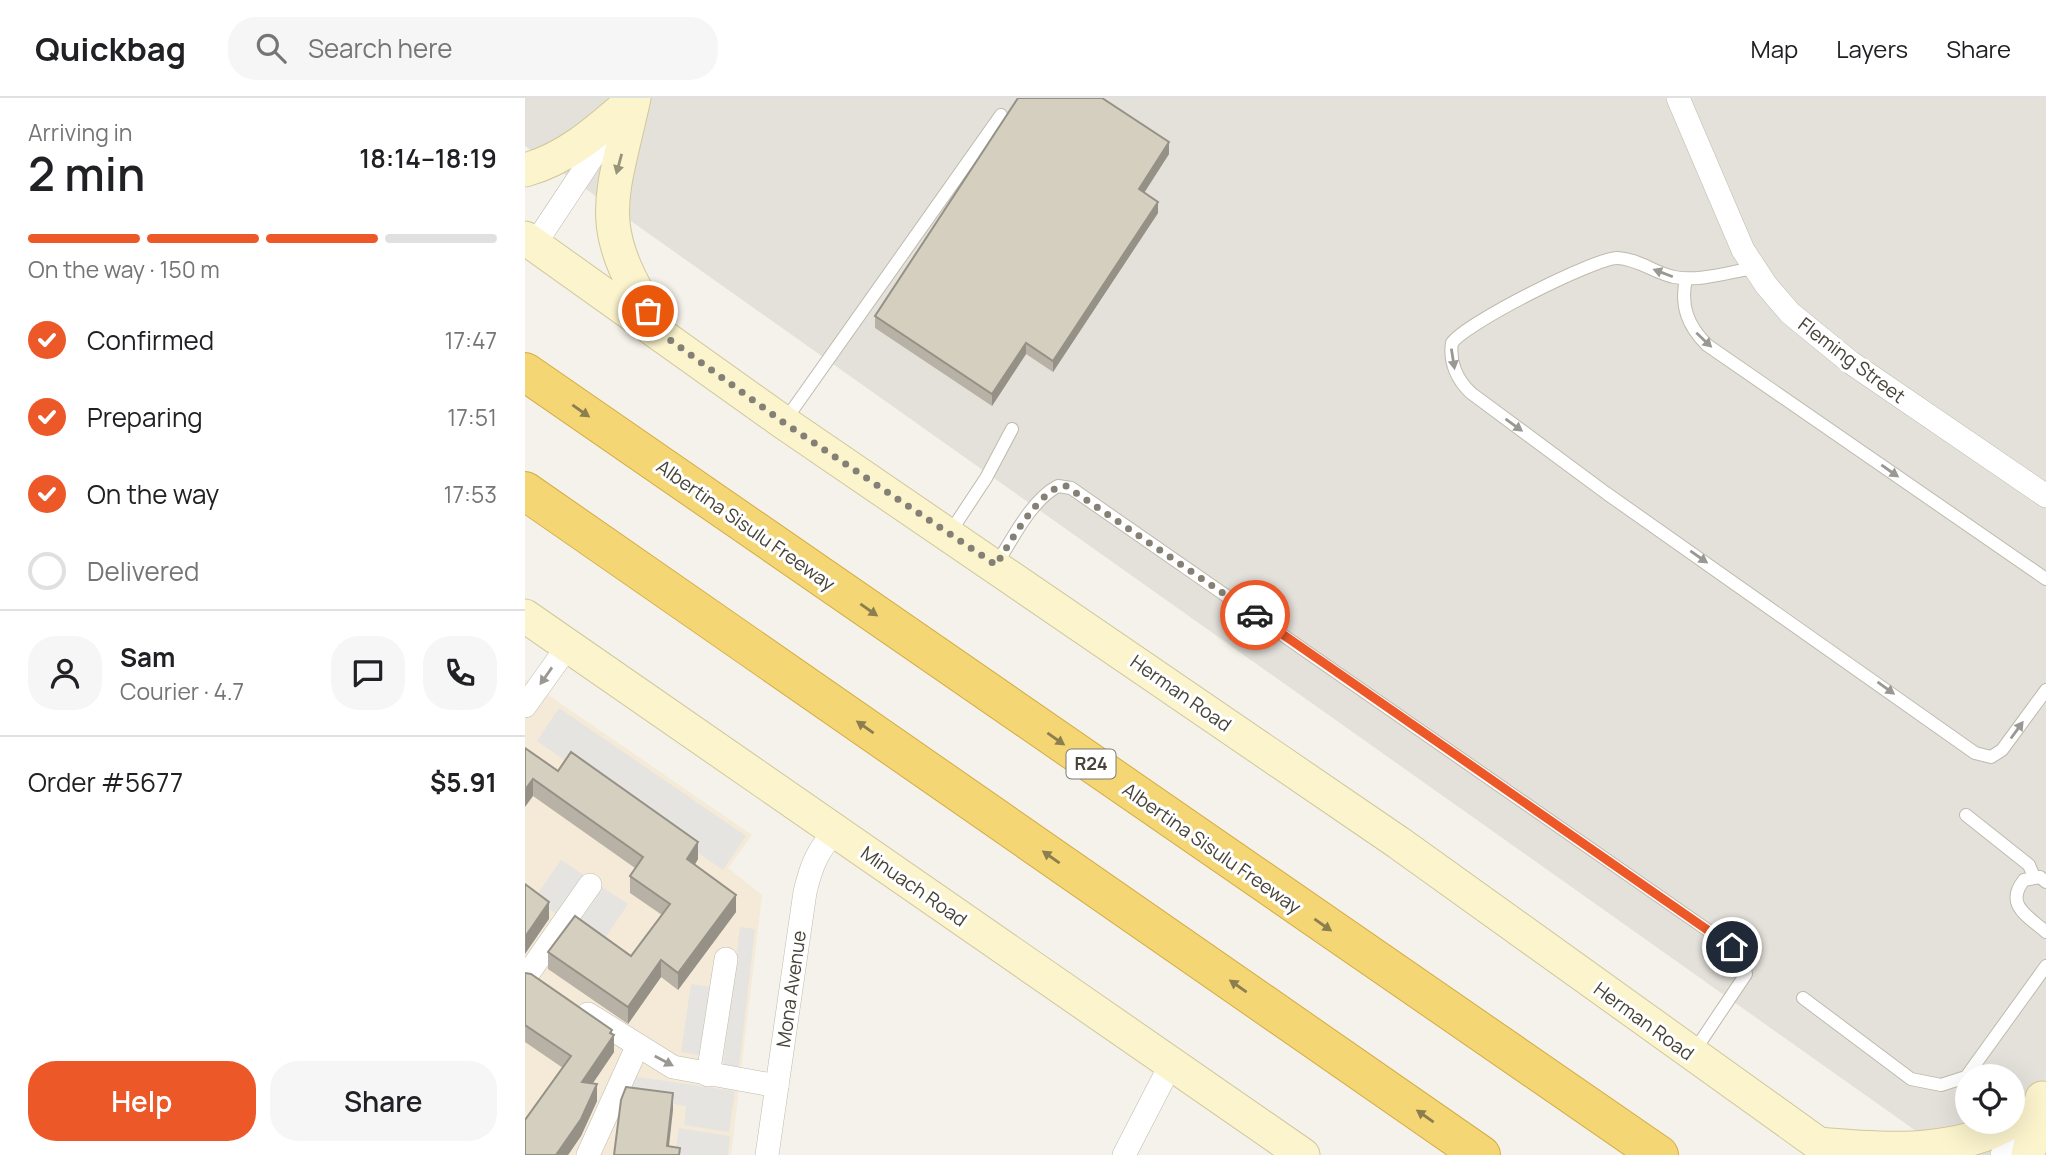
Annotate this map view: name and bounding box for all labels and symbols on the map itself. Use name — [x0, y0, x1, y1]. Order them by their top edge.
one-way arrow — [613, 154, 624, 176]
one-way arrow — [1653, 267, 1674, 278]
pin — [618, 281, 678, 341]
street label: Fleming Street — [1793, 311, 1911, 409]
one-way arrow — [1695, 332, 1712, 348]
one-way arrow — [1448, 348, 1459, 370]
one-way arrow — [572, 404, 590, 418]
one-way arrow — [1505, 418, 1523, 432]
street label: Albertina Sisulu Freeway — [652, 453, 840, 597]
one-way arrow — [1881, 464, 1899, 478]
one-way arrow — [1690, 550, 1708, 564]
courier — [1220, 580, 1290, 650]
one-way arrow — [859, 603, 879, 616]
street label: Herman Road — [1125, 649, 1237, 737]
one-way arrow — [539, 667, 553, 685]
one-way arrow — [1877, 681, 1895, 695]
one-way arrow — [856, 720, 874, 734]
one-way arrow — [2010, 721, 2024, 739]
one-way arrow — [1047, 732, 1065, 746]
road number: R24 — [1067, 750, 1115, 778]
street label: Albertina Sisulu Freeway — [1118, 776, 1306, 920]
street label: Minuach Road — [856, 840, 972, 932]
one-way arrow — [1042, 851, 1061, 864]
pin — [1702, 917, 1762, 977]
one-way arrow — [1314, 918, 1333, 931]
street label: Mona Avenue — [770, 929, 812, 1049]
street label: Herman Road — [1589, 976, 1699, 1066]
one-way arrow — [1229, 979, 1247, 993]
one-way arrow — [654, 1056, 674, 1067]
one-way arrow — [1416, 1109, 1434, 1123]

